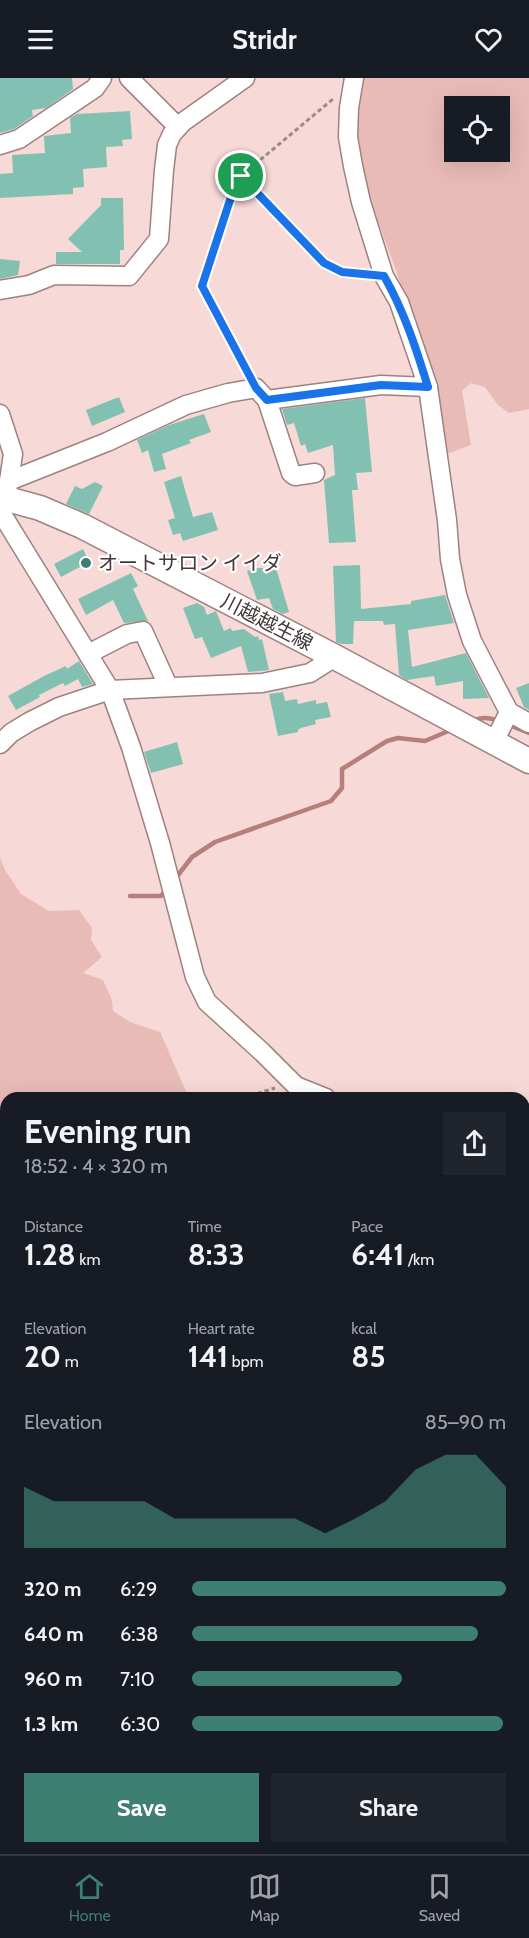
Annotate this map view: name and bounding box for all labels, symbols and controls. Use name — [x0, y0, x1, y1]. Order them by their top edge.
icon: menu — [24, 23, 57, 56]
text: Stridr — [232, 23, 297, 56]
icon: heart — [472, 23, 505, 56]
map controls — [444, 96, 510, 162]
button: locate — [444, 96, 510, 162]
pin — [215, 150, 266, 201]
icon: arrive — [224, 159, 257, 192]
place label: オートサロン イイダ — [98, 551, 282, 575]
marker: オートサロン イイダ — [79, 556, 93, 570]
street label: 川越越生線 — [217, 589, 317, 655]
text: Evening run — [24, 1111, 191, 1151]
button: share — [443, 1112, 506, 1175]
text: 18:52 · 4 × 320 m — [24, 1154, 168, 1178]
text: Distance — [24, 1217, 83, 1236]
text: Time — [188, 1217, 222, 1236]
text: Pace — [351, 1217, 383, 1236]
text: 1.28 — [24, 1236, 76, 1273]
text: 8:33 — [188, 1236, 245, 1273]
text: 6:41 — [351, 1236, 404, 1273]
text: km — [76, 1250, 101, 1269]
text: /km — [404, 1250, 434, 1269]
text: Elevation — [24, 1319, 87, 1338]
text: Heart rate — [188, 1319, 255, 1338]
text: kcal — [351, 1319, 377, 1338]
text: 20 — [24, 1338, 61, 1375]
text: 141 — [188, 1338, 228, 1375]
text: 85 — [351, 1338, 386, 1375]
text: m — [61, 1352, 79, 1371]
text: bpm — [228, 1352, 264, 1371]
text: Elevation — [24, 1410, 102, 1434]
text: 85–90 m — [425, 1410, 506, 1434]
text: 320 m — [24, 1577, 81, 1601]
text: 6:29 — [120, 1577, 157, 1601]
text: 640 m — [24, 1622, 84, 1646]
text: 6:38 — [120, 1622, 158, 1646]
text: 960 m — [24, 1667, 82, 1691]
text: 7:10 — [120, 1667, 155, 1691]
text: 1.3 km — [24, 1712, 78, 1736]
text: 6:30 — [120, 1712, 160, 1736]
button: Save — [24, 1773, 259, 1842]
button: Share — [271, 1773, 506, 1842]
tab: Home — [69, 1870, 111, 1925]
tab: Map — [248, 1870, 281, 1925]
tab: Saved — [419, 1870, 460, 1925]

